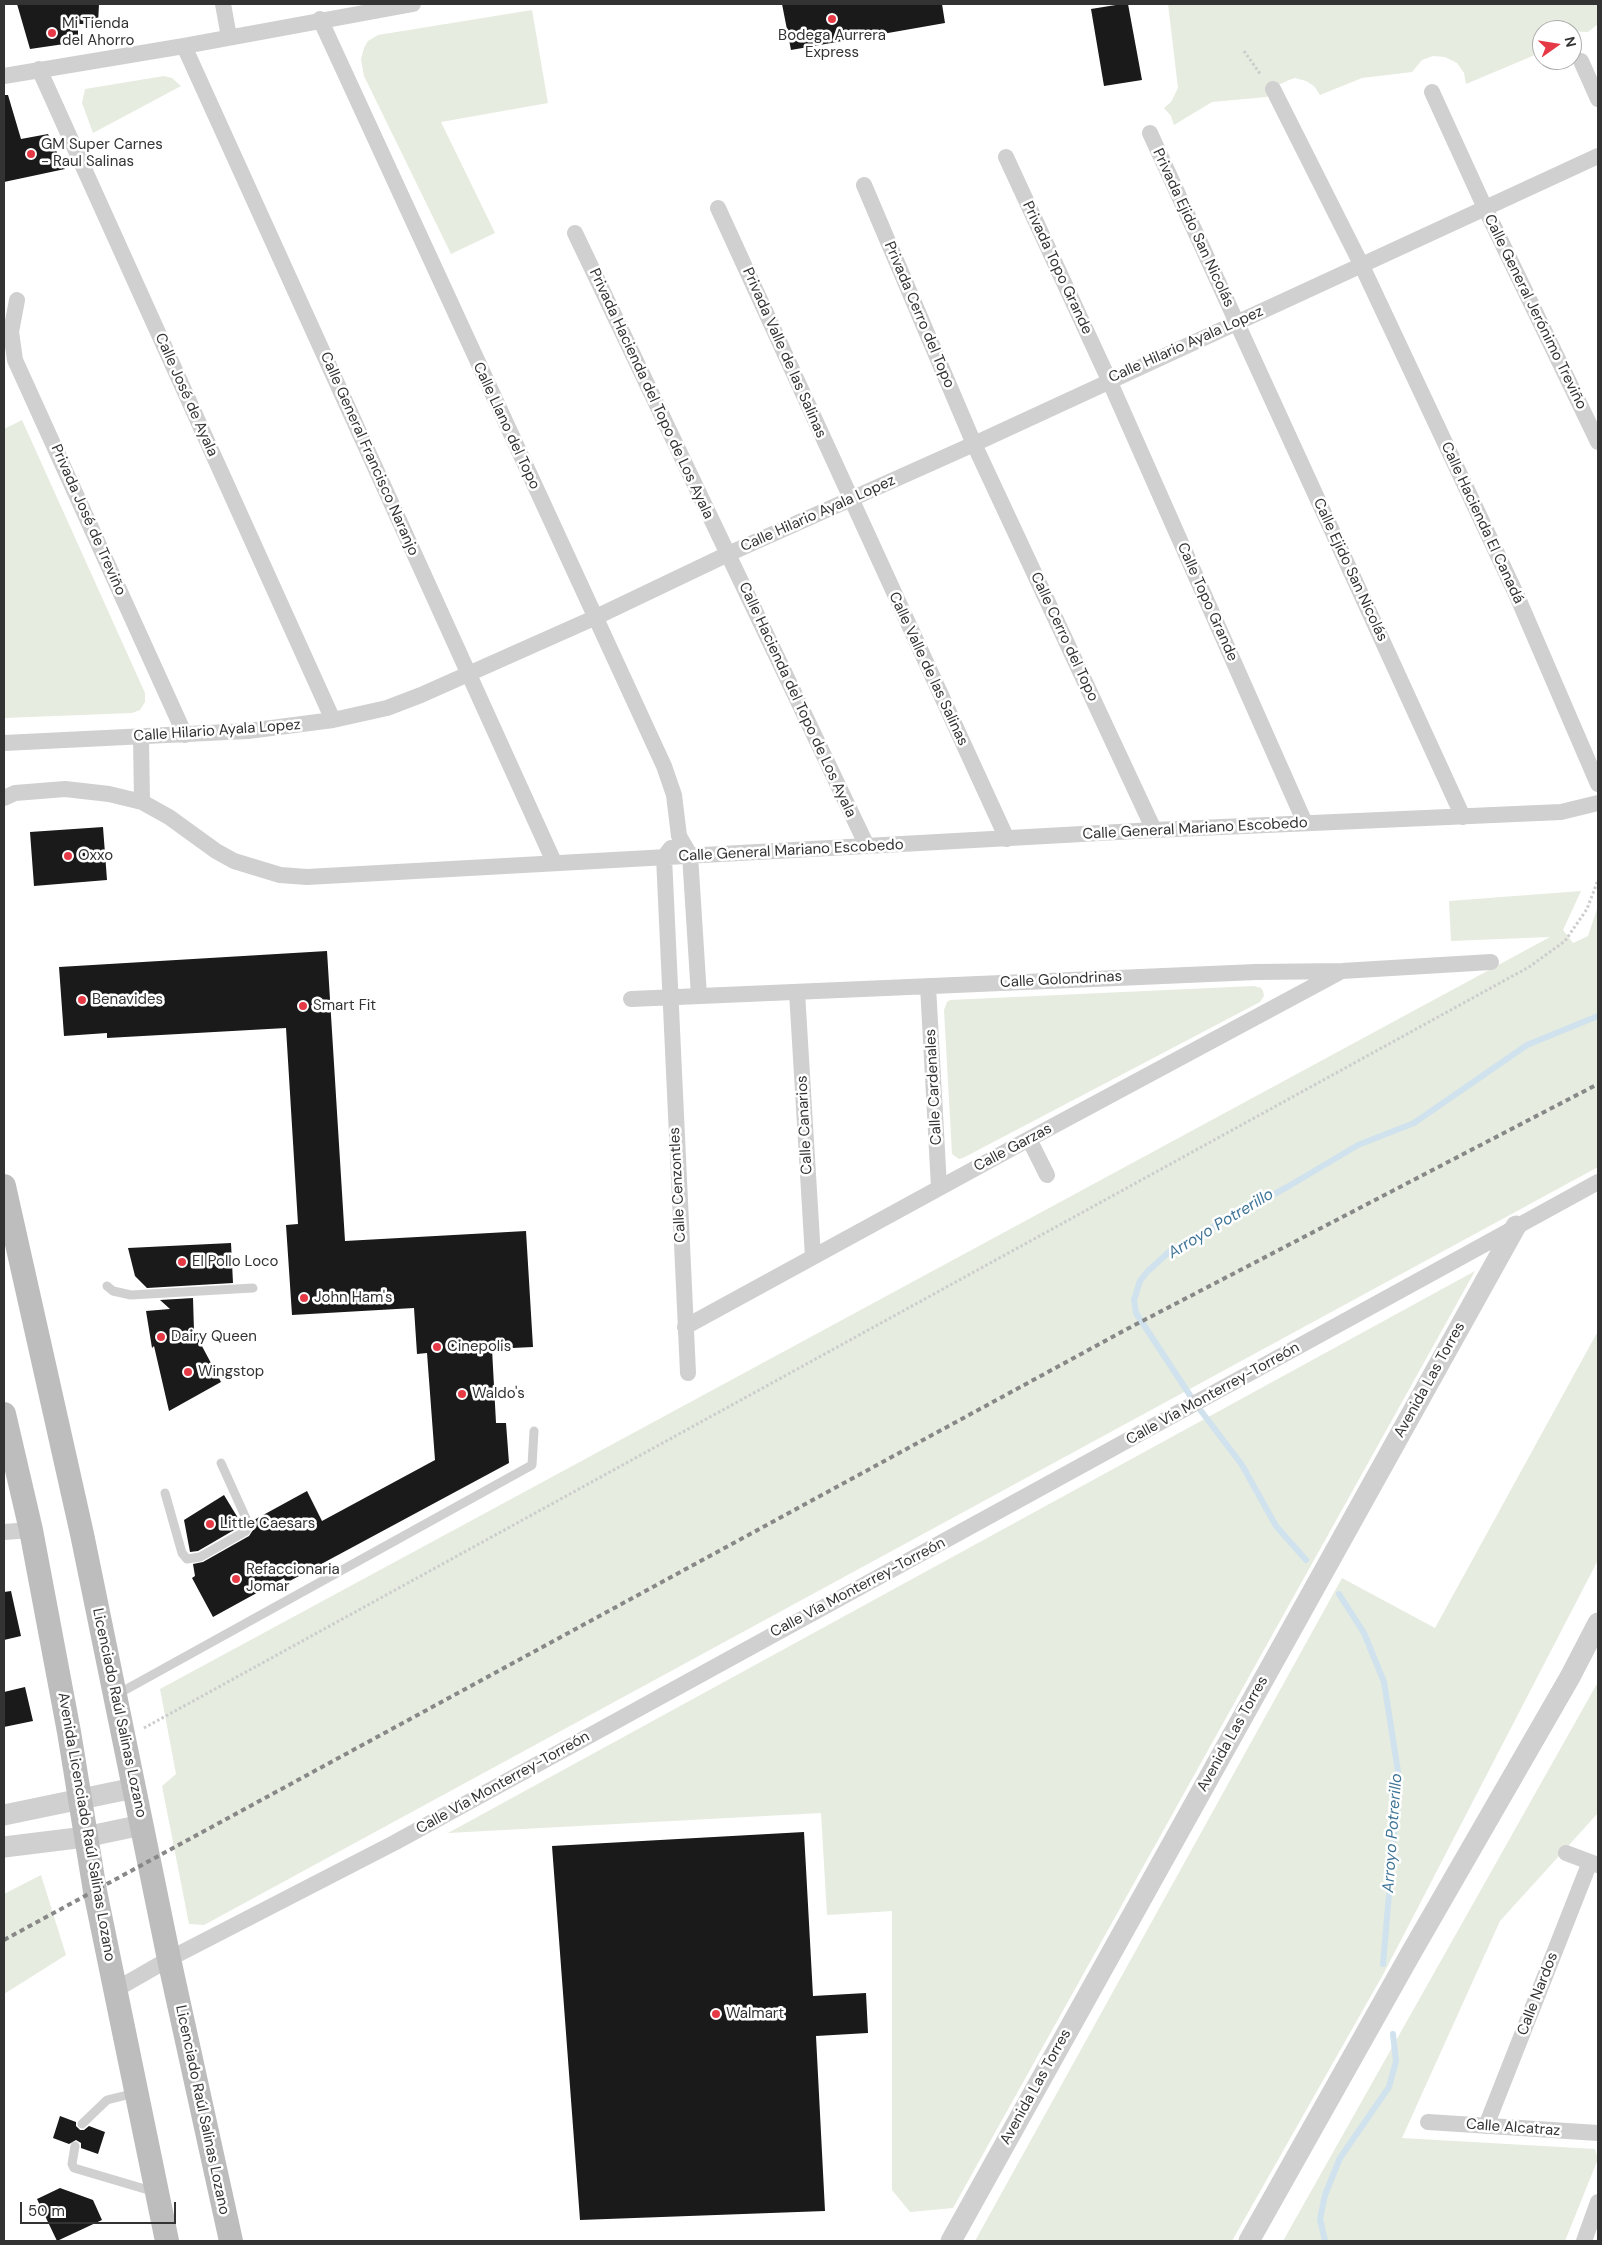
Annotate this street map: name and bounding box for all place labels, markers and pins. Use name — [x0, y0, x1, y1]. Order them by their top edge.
marker: Bodega Aurrera Express — [826, 13, 838, 25]
place label: Mi Tienda del Ahorro — [62, 15, 134, 50]
marker: Mi Tienda del Ahorro — [46, 27, 58, 39]
place label: Bodega Aurrera Express — [778, 27, 886, 62]
place label: GM Super Carnes - Raul Salinas — [41, 136, 163, 171]
marker: GM Super Carnes - Raul Salinas — [25, 148, 37, 160]
place label: Oxxo — [78, 847, 113, 865]
marker: Oxxo — [62, 850, 74, 862]
place label: Benavides — [92, 991, 163, 1009]
marker: Benavides — [76, 994, 88, 1006]
place label: Smart Fit — [313, 997, 376, 1015]
marker: Smart Fit — [297, 1000, 309, 1012]
place label: El Pollo Loco — [192, 1253, 279, 1271]
marker: El Pollo Loco — [176, 1256, 188, 1268]
place label: John Ham's — [314, 1289, 393, 1307]
marker: John Ham's — [298, 1292, 310, 1304]
place label: Dairy Queen — [171, 1328, 257, 1346]
marker: Dairy Queen — [155, 1331, 167, 1343]
place label: Cinepolis — [447, 1338, 511, 1356]
marker: Cinepolis — [431, 1341, 443, 1353]
place label: Wingstop — [198, 1363, 264, 1381]
marker: Wingstop — [182, 1366, 194, 1378]
place label: Waldo's — [472, 1385, 525, 1403]
marker: Waldo's — [456, 1388, 468, 1400]
place label: Little Caesars — [220, 1515, 315, 1533]
marker: Little Caesars — [204, 1518, 216, 1530]
place label: Refaccionaria Jomar — [246, 1561, 340, 1596]
marker: Refaccionaria Jomar — [230, 1573, 242, 1585]
place label: Walmart — [726, 2005, 784, 2023]
marker: Walmart — [710, 2008, 722, 2020]

